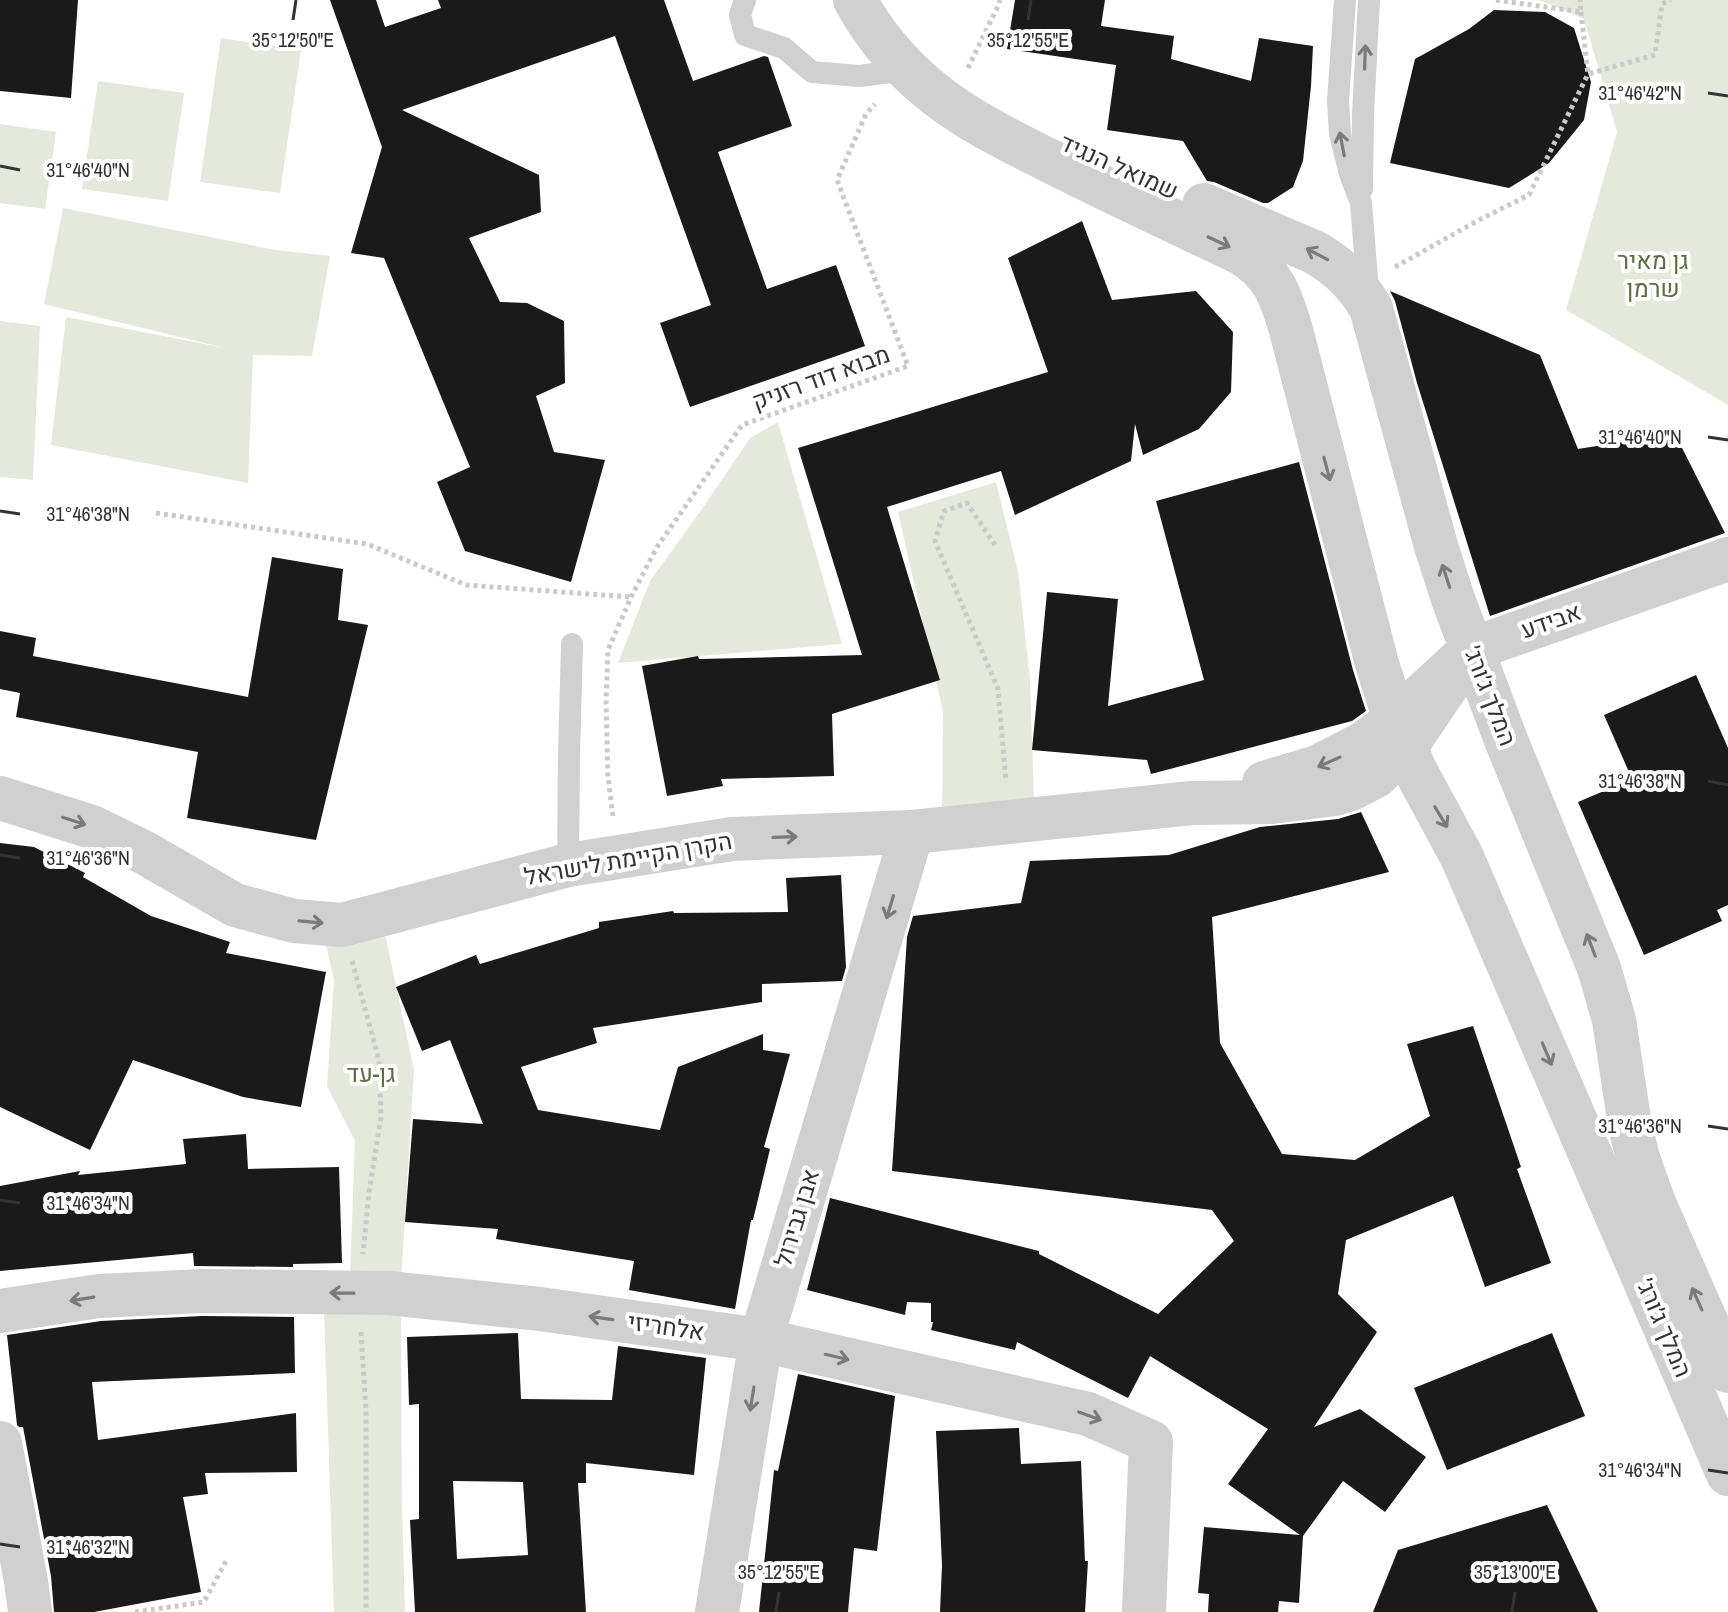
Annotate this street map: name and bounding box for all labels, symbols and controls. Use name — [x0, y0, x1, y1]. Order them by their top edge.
text: 35°12'50"E — [252, 26, 334, 53]
text: 35°12'55"E — [987, 26, 1069, 53]
one-way arrow — [1358, 44, 1373, 71]
text: 31°46'42"N — [1598, 79, 1682, 106]
street label: שמואל הנגיד — [1055, 126, 1184, 206]
one-way arrow — [1334, 131, 1349, 157]
text: 31°46'40"N — [46, 156, 130, 183]
one-way arrow — [1206, 235, 1230, 250]
park label: גן מאיר שרמן — [1617, 244, 1689, 304]
one-way arrow — [1305, 246, 1329, 261]
street label: מבוא דוד רזניק — [747, 337, 894, 417]
text: 31°46'40"N — [1598, 423, 1682, 450]
one-way arrow — [1320, 455, 1335, 481]
text: 31°46'38"N — [46, 500, 130, 527]
one-way arrow — [1437, 564, 1452, 589]
street label: אבידע — [1516, 595, 1585, 645]
street label: המלך ג׳ורג׳ — [1457, 641, 1525, 750]
one-way arrow — [1317, 755, 1342, 770]
text: 31°46'38"N — [1598, 767, 1682, 794]
one-way arrow — [1433, 805, 1449, 828]
one-way arrow — [61, 814, 87, 829]
street label: הקרן הקיימת לישראל — [521, 824, 734, 892]
one-way arrow — [771, 830, 798, 845]
text: 31°46'36"N — [46, 844, 130, 871]
one-way arrow — [882, 893, 897, 919]
one-way arrow — [297, 915, 324, 930]
one-way arrow — [1583, 933, 1597, 958]
one-way arrow — [1540, 1041, 1555, 1066]
park label: גן-עד — [346, 1057, 396, 1089]
text: 31°46'36"N — [1598, 1112, 1682, 1139]
street label: אבן גבירול — [766, 1165, 826, 1271]
text: 31°46'34"N — [46, 1189, 130, 1216]
street label: המלך ג׳ורג׳ — [1630, 1273, 1700, 1382]
one-way arrow — [329, 1285, 356, 1300]
one-way arrow — [1688, 1287, 1703, 1312]
one-way arrow — [70, 1292, 96, 1307]
street label: אלחריזי — [626, 1305, 707, 1347]
one-way arrow — [588, 1310, 614, 1325]
one-way arrow — [824, 1350, 849, 1365]
one-way arrow — [743, 1386, 758, 1412]
one-way arrow — [1077, 1410, 1102, 1425]
text: 31°46'34"N — [1598, 1456, 1682, 1483]
text: 31°46'32"N — [46, 1533, 130, 1560]
text: 35°12'55"E — [738, 1558, 820, 1585]
text: 35°13'00"E — [1474, 1558, 1556, 1585]

